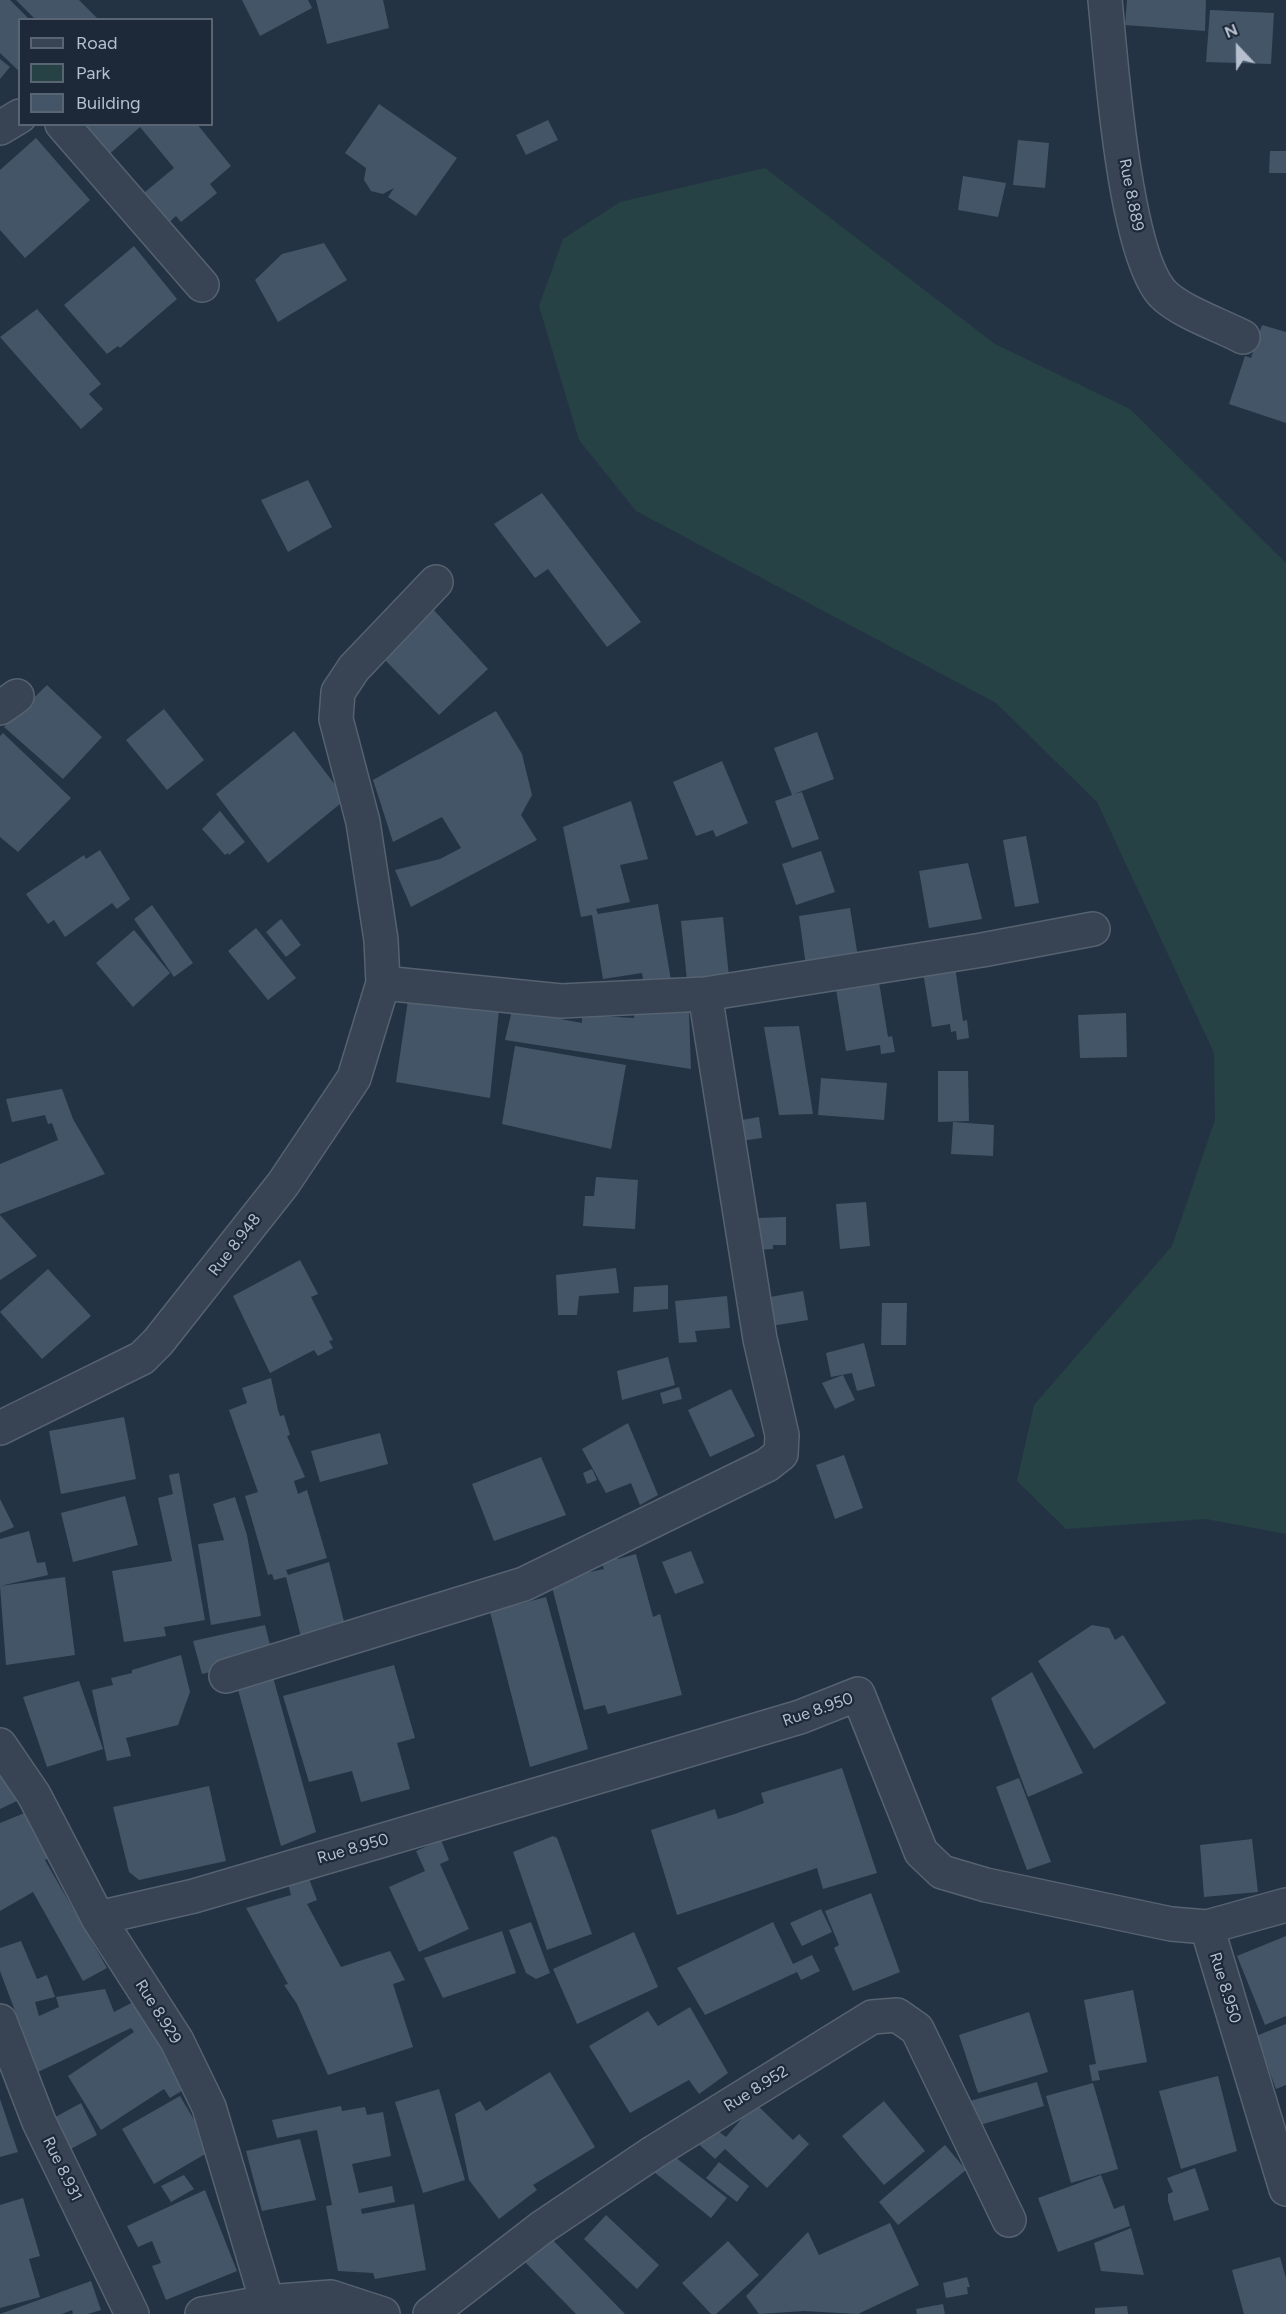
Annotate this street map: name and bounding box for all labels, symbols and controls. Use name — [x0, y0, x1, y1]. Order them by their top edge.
legend — [18, 18, 213, 126]
north arrow — [1208, 18, 1268, 78]
text: N — [1222, 20, 1240, 42]
text: Road — [76, 32, 117, 54]
text: Park — [76, 62, 110, 84]
text: Building — [76, 92, 141, 114]
street label: Rue 8.889 — [1115, 157, 1147, 233]
street label: Rue 8.948 — [205, 1210, 265, 1280]
street label: Rue 8.950 — [780, 1689, 856, 1731]
street label: Rue 8.950 — [315, 1830, 391, 1868]
street label: Rue 8.950 — [1205, 1950, 1245, 2026]
street label: Rue 8.929 — [131, 1976, 185, 2048]
street label: Rue 8.952 — [720, 2062, 792, 2116]
street label: Rue 8.931 — [38, 2134, 86, 2204]

